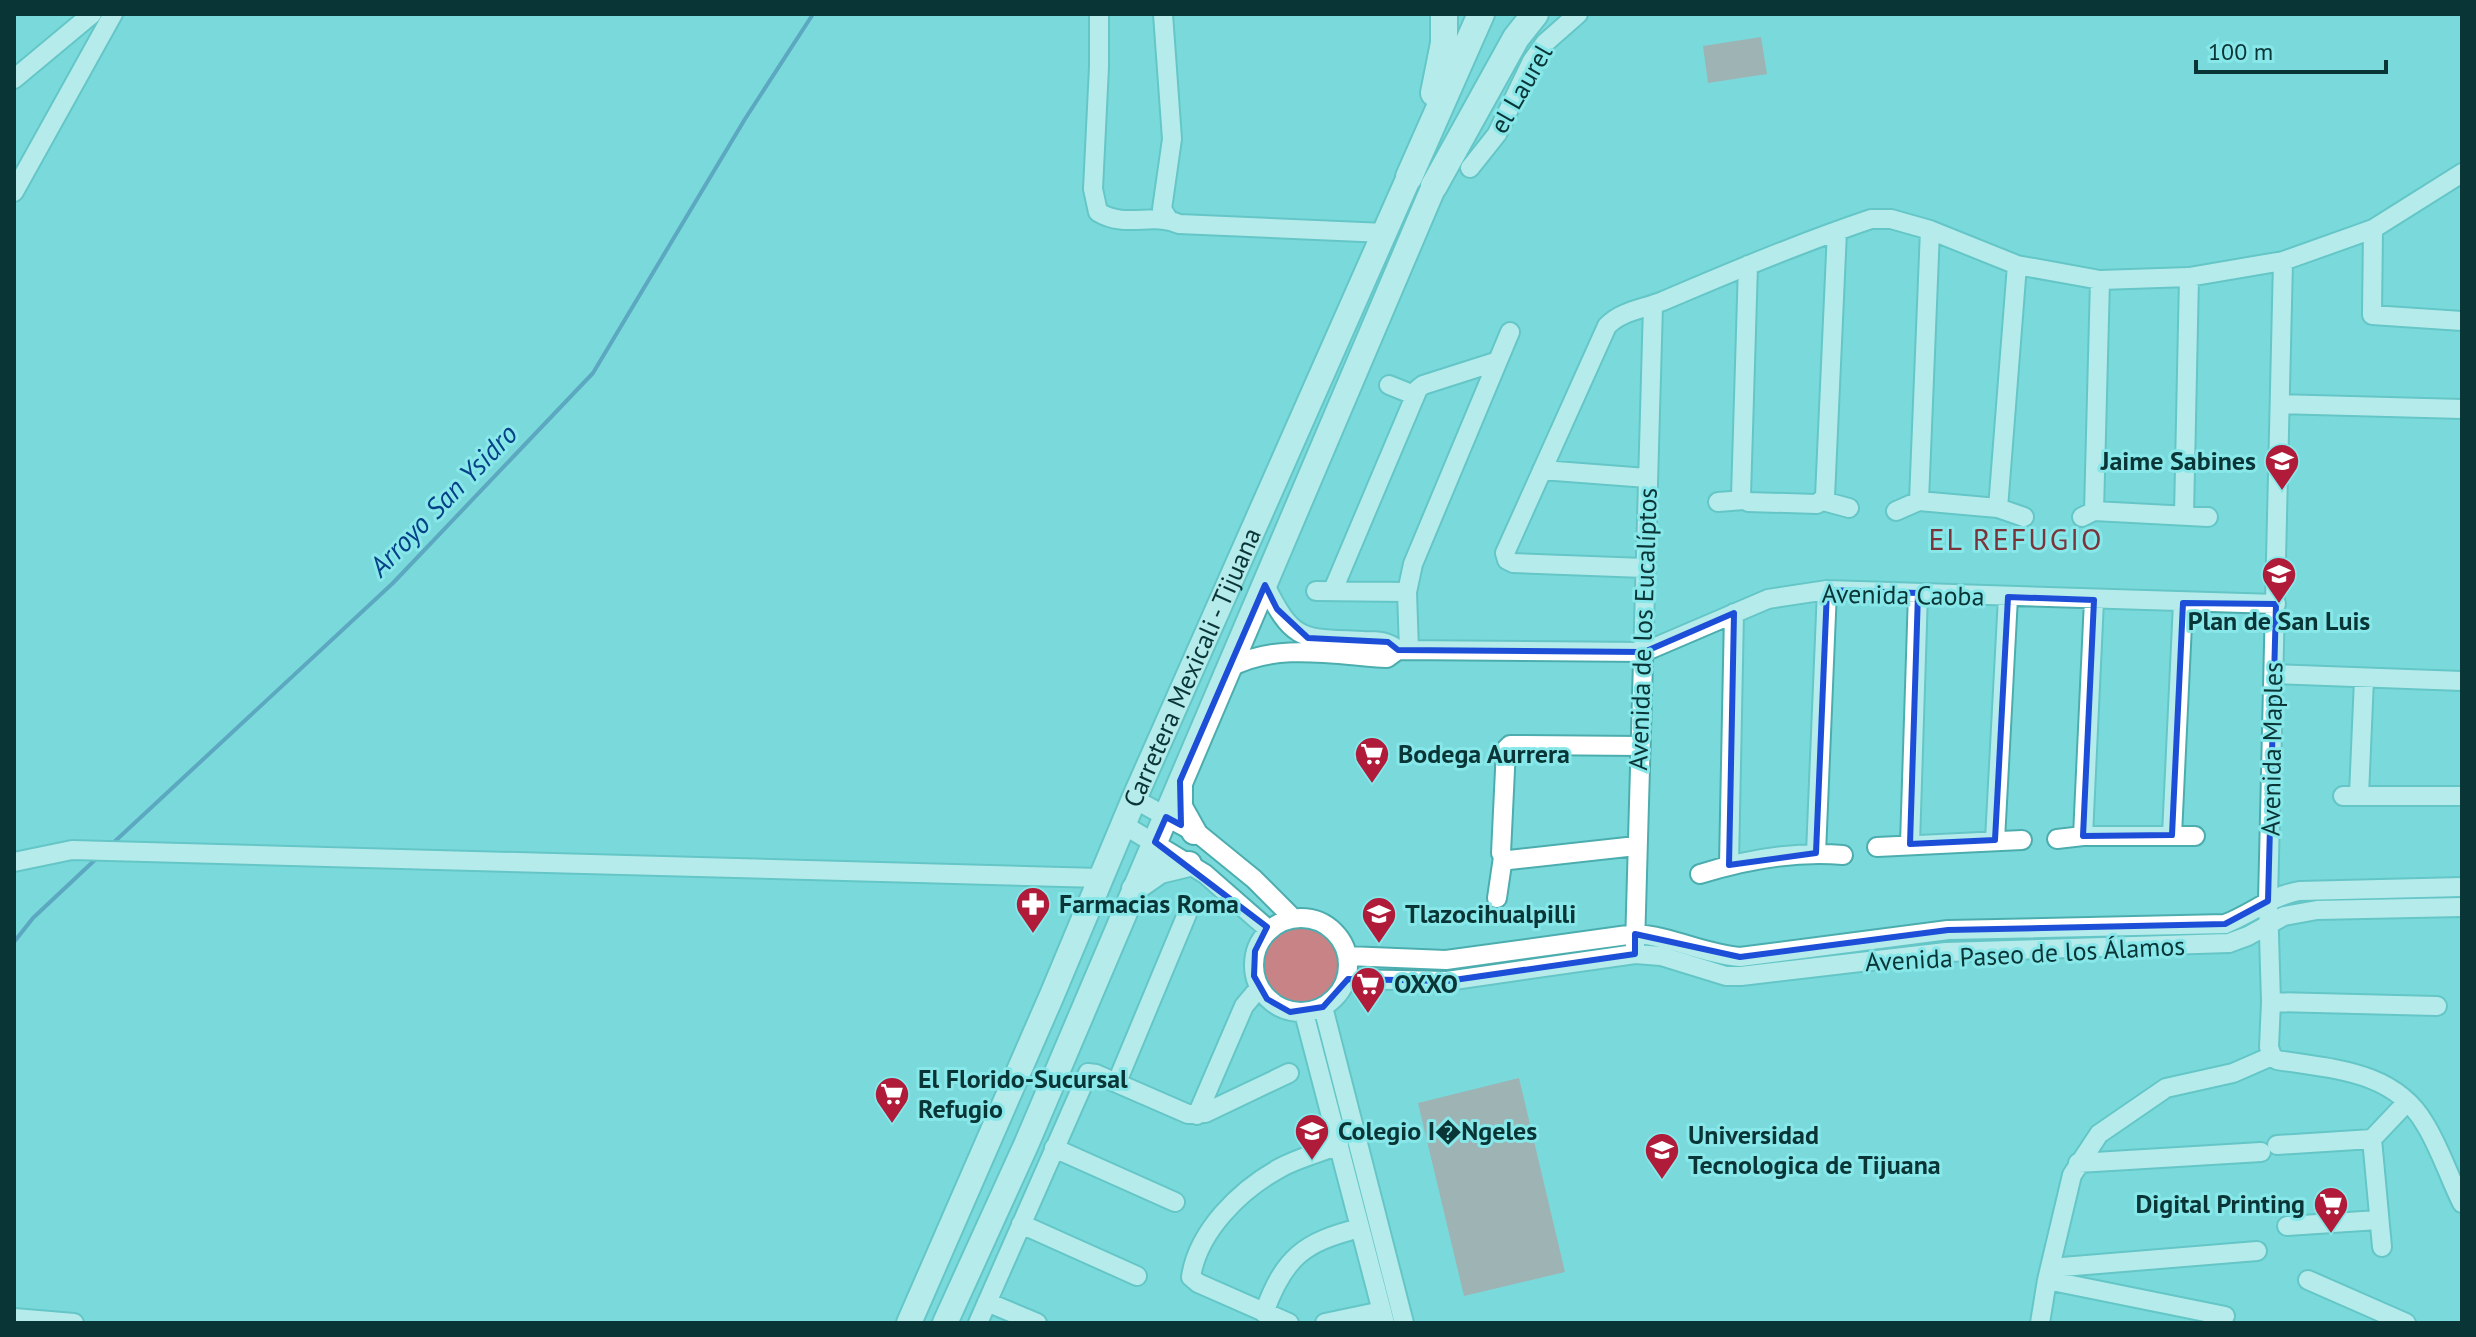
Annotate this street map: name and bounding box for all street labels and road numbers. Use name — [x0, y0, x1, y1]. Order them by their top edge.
street label: el Laurel — [1482, 38, 1559, 139]
street label: Avenida de los Eucalíptos — [1621, 487, 1664, 771]
street label: Carretera Mexicali - Tijuana — [1115, 523, 1268, 812]
street label: Avenida Caoba — [1821, 577, 1985, 612]
street label: Avenida Maples — [2253, 662, 2290, 836]
street label: Avenida Paseo de los Álamos — [1864, 929, 2186, 978]

